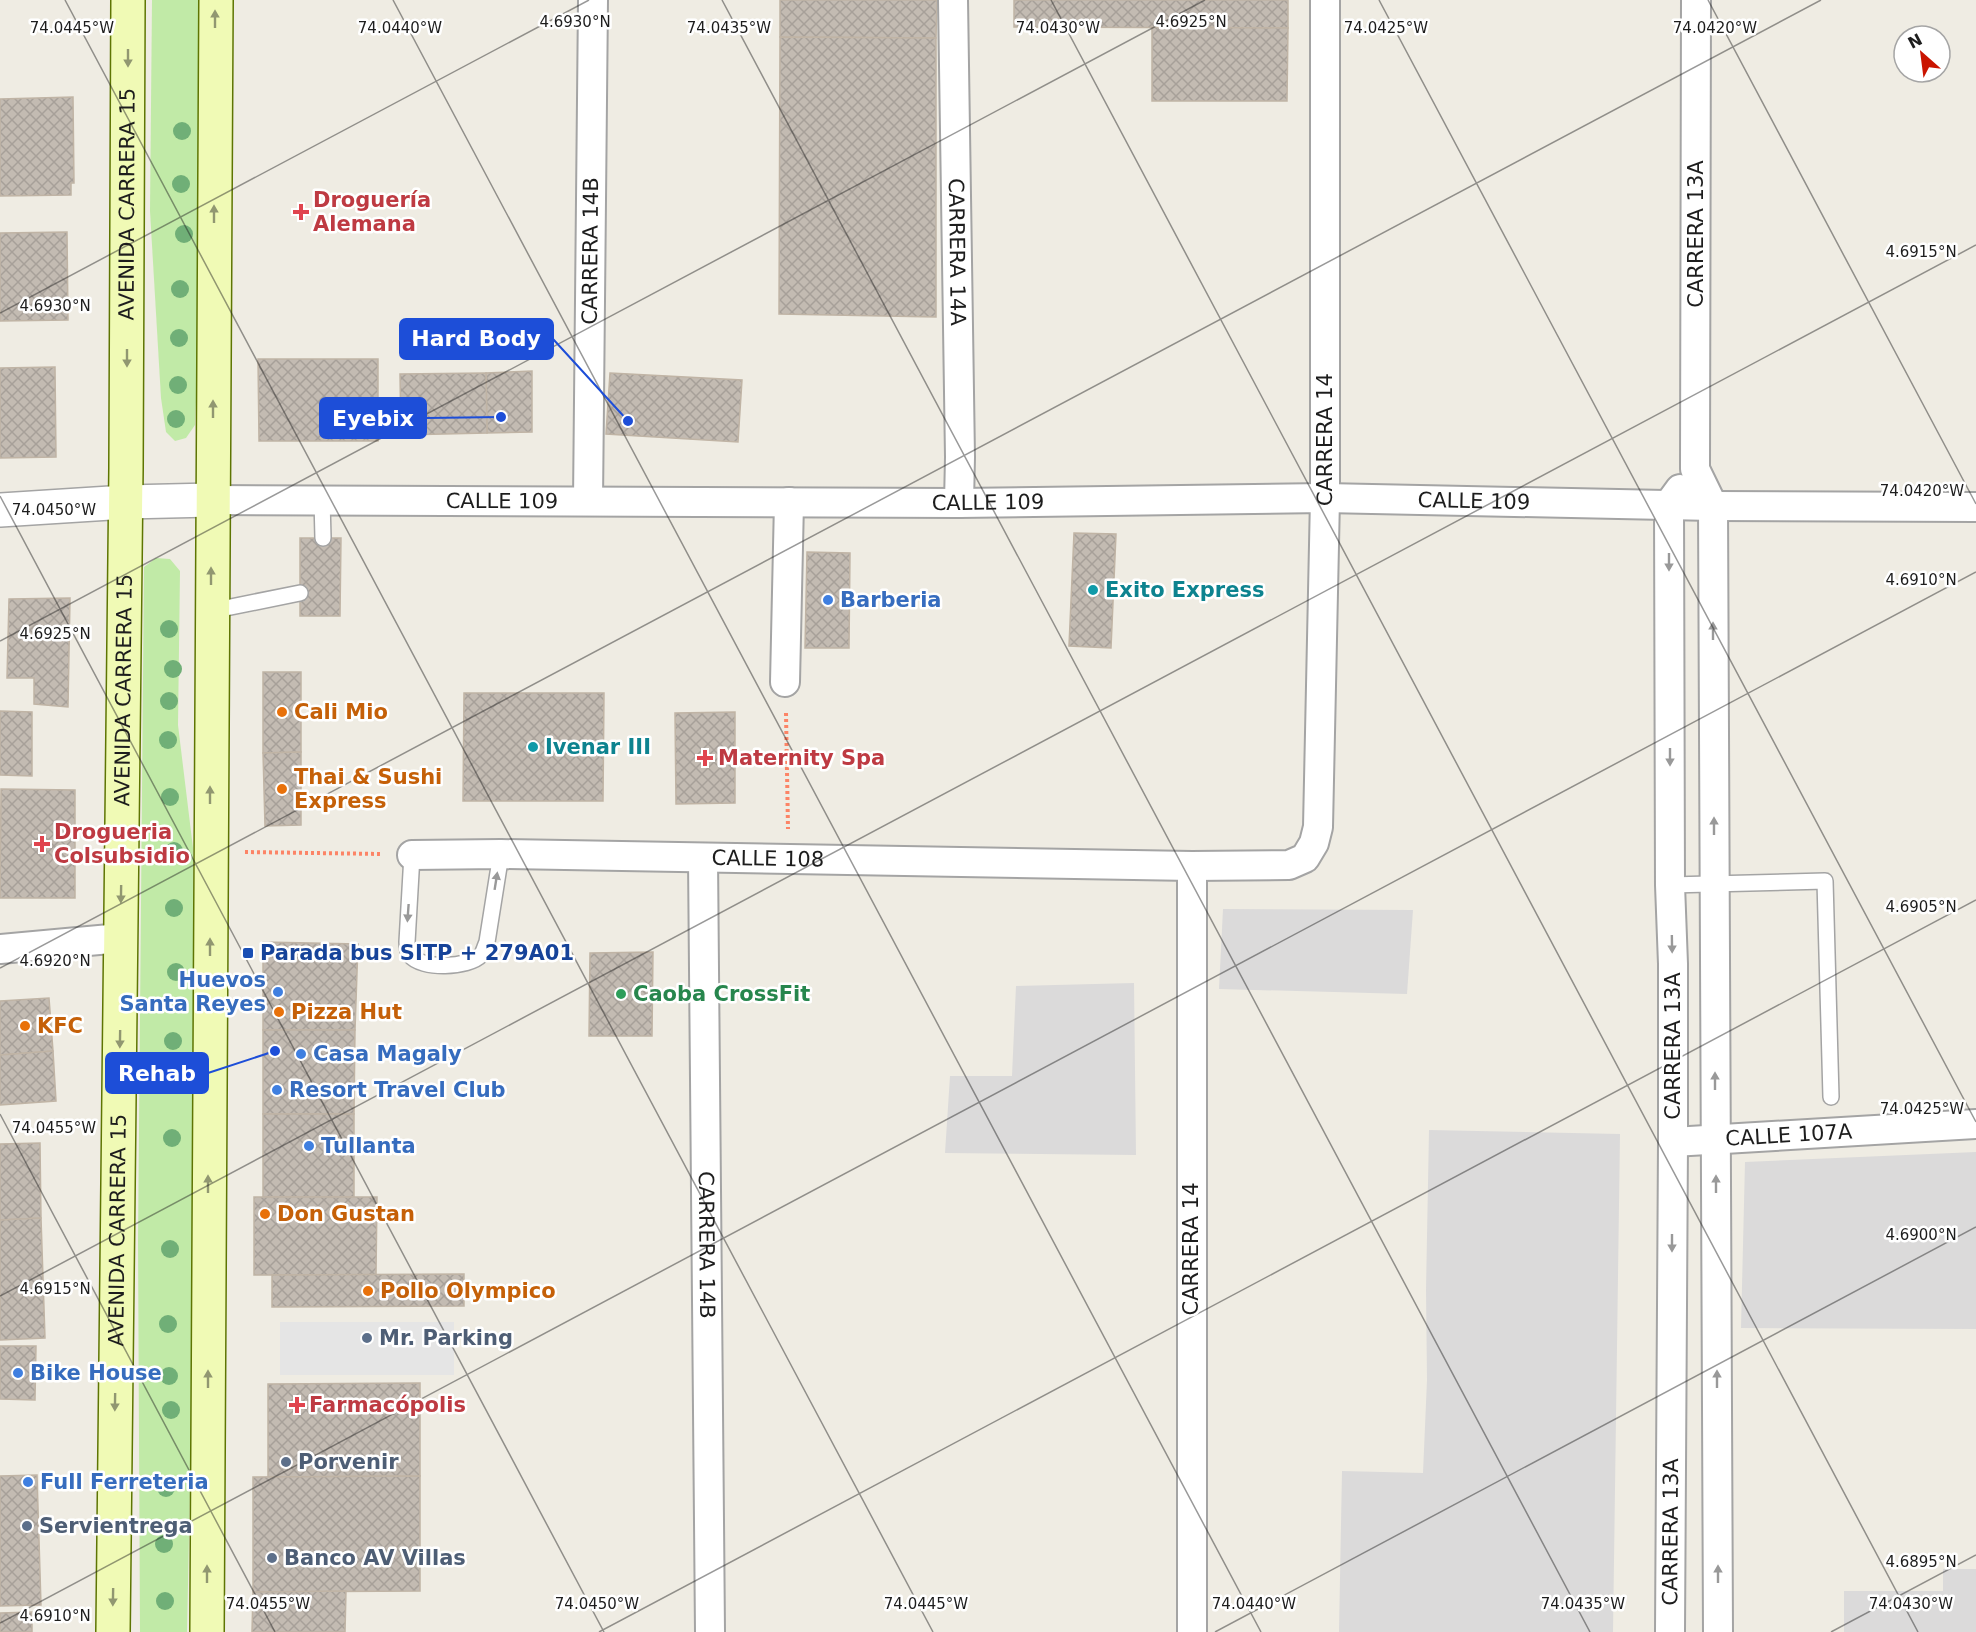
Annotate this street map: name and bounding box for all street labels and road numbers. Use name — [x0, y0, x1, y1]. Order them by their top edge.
street label: AVENIDA CARRERA 15 — [115, 88, 140, 320]
street label: CARRERA 13A — [1684, 160, 1708, 308]
street label: CARRERA 14B — [578, 177, 603, 325]
street label: CARRERA 14A — [944, 178, 970, 326]
street label: CARRERA 14 — [1313, 373, 1337, 506]
street label: CALLE 109 — [1417, 488, 1530, 514]
street label: CALLE 109 — [446, 489, 558, 513]
street label: CALLE 109 — [932, 490, 1044, 515]
street label: AVENIDA CARRERA 15 — [110, 574, 137, 806]
street label: CALLE 108 — [711, 846, 824, 872]
street label: CARRERA 13A — [1661, 972, 1685, 1120]
street label: AVENIDA CARRERA 15 — [104, 1114, 131, 1346]
street label: CALLE 107A — [1725, 1119, 1853, 1151]
street label: CARRERA 14B — [694, 1171, 719, 1319]
street label: CARRERA 14 — [1179, 1183, 1203, 1315]
street label: CARRERA 13A — [1658, 1458, 1683, 1606]

